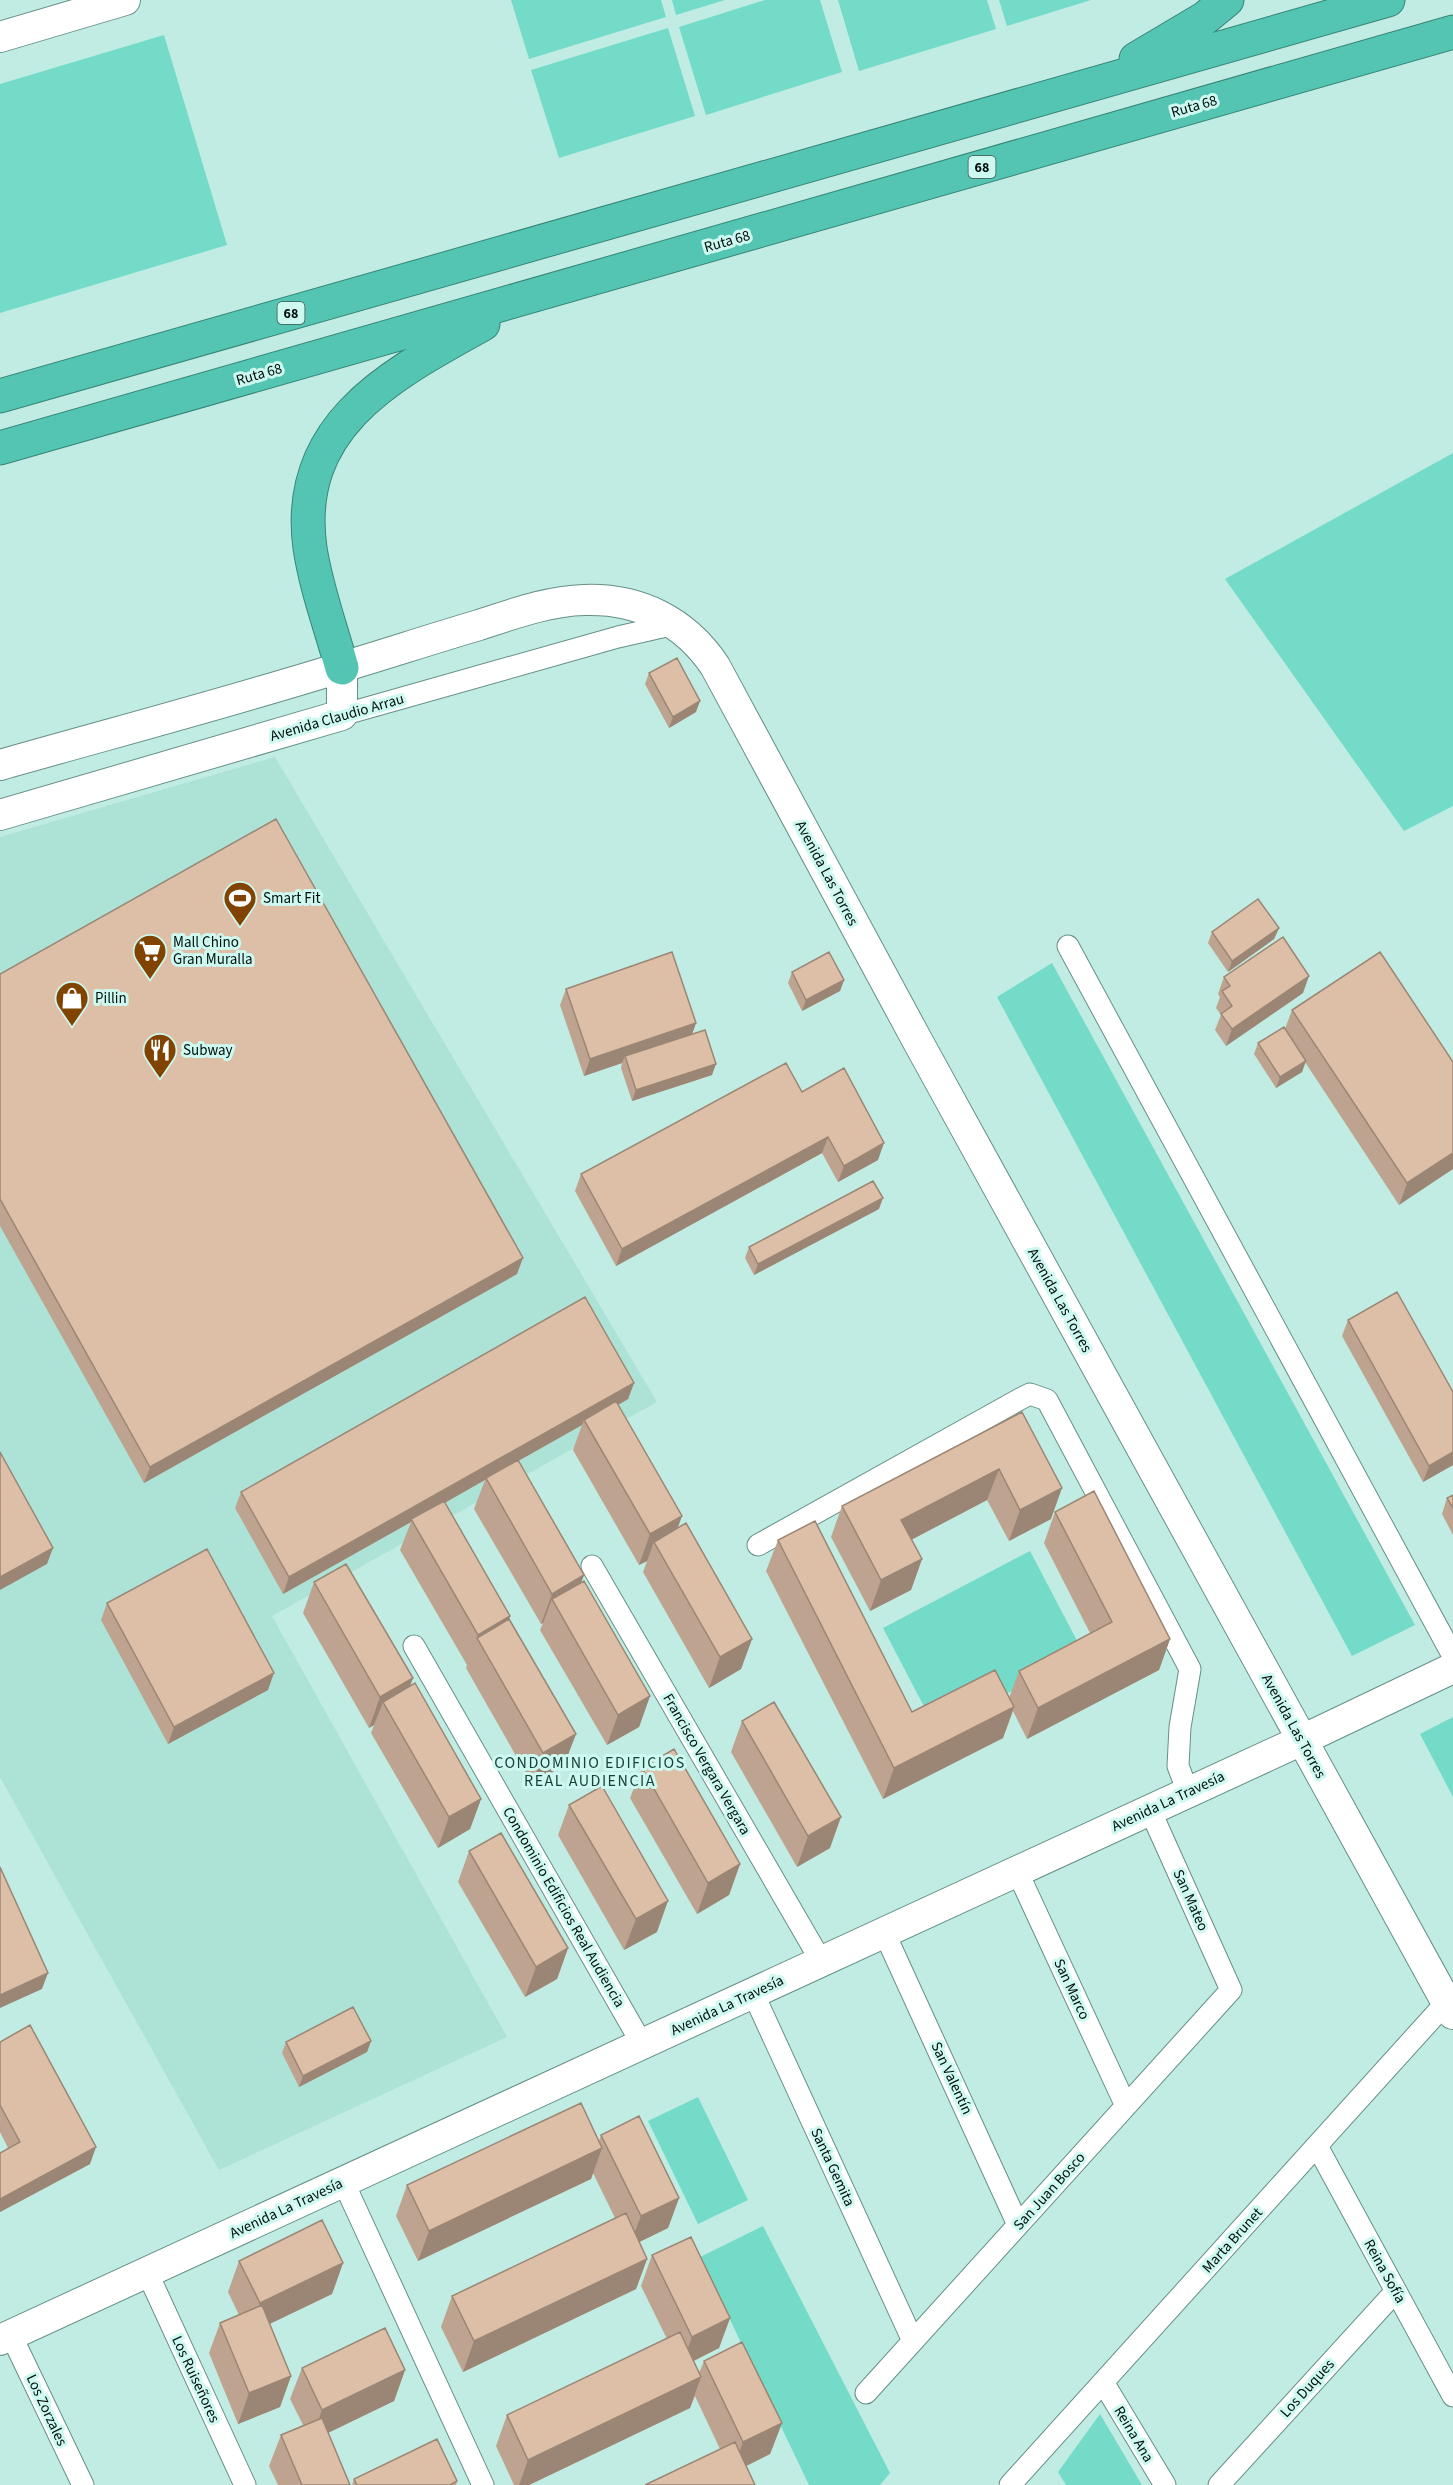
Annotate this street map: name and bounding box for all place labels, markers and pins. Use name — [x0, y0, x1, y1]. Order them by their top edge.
sports icon: Smart Fit — [222, 880, 258, 927]
place label: Smart Fit — [263, 888, 320, 909]
place label: Mall Chino Gran Muralla — [173, 932, 253, 970]
supermarket icon: Mall Chino Gran Muralla — [132, 933, 168, 980]
shop icon: Pillin — [54, 980, 90, 1027]
place label: Pillin — [95, 988, 127, 1009]
restaurant icon: Subway — [142, 1032, 178, 1079]
place label: Subway — [183, 1040, 233, 1061]

